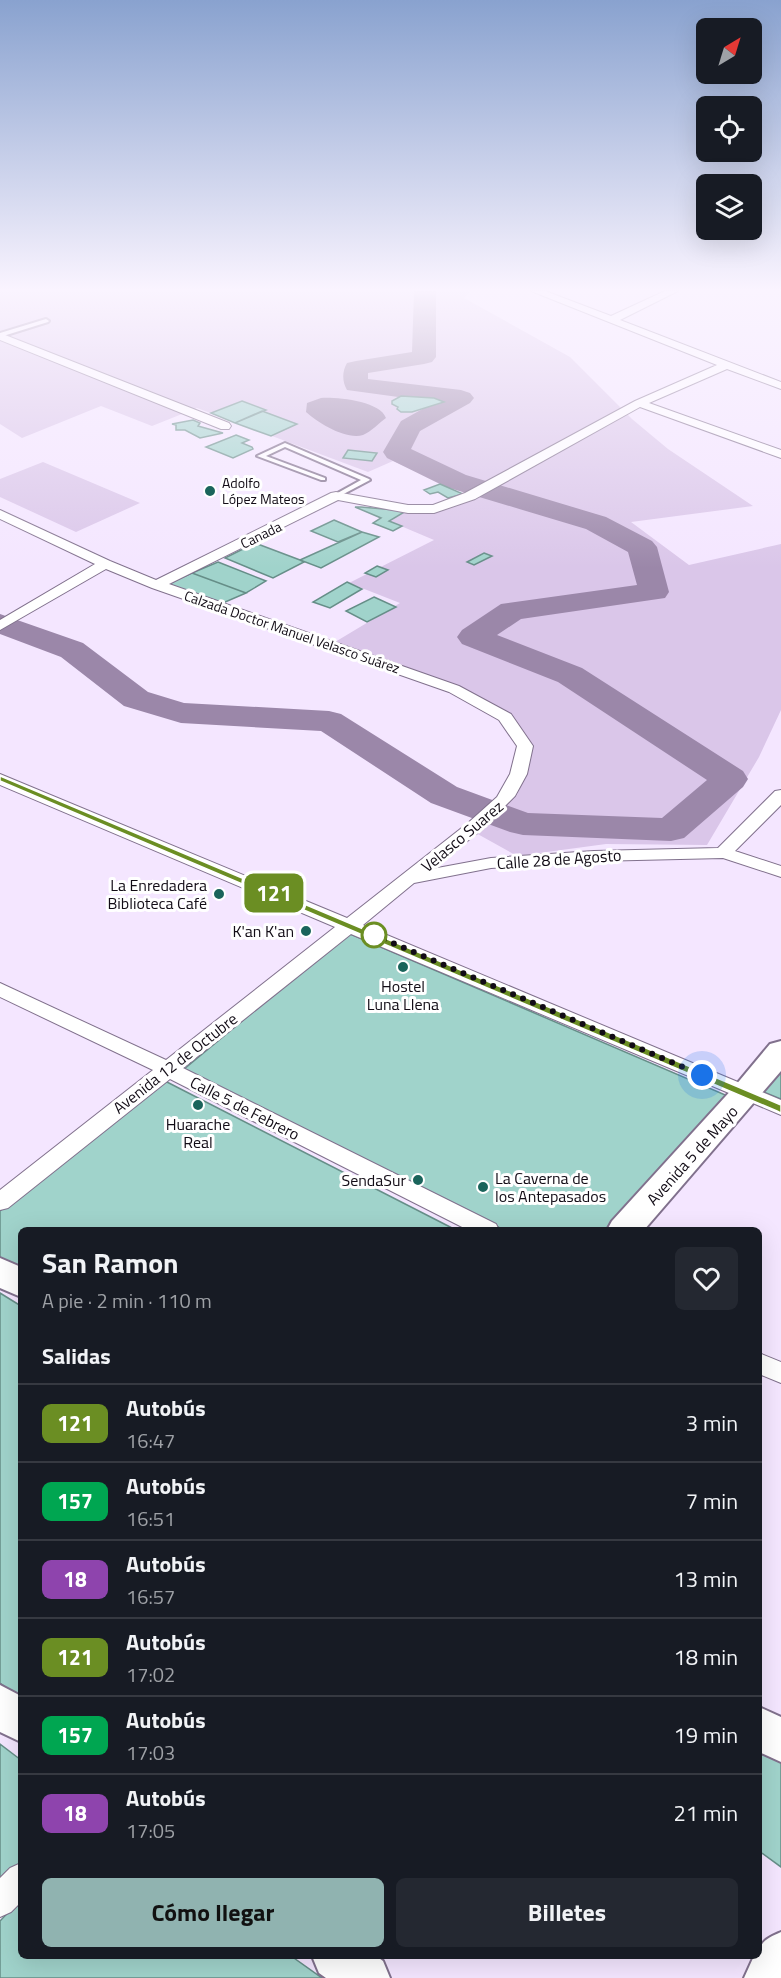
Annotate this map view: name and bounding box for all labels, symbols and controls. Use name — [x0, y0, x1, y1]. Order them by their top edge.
north arrow — [696, 18, 762, 84]
map controls — [696, 18, 762, 240]
button: locate — [696, 96, 762, 162]
button: layers — [696, 174, 762, 240]
place label: Adolfo López Mateos — [222, 472, 305, 509]
marker: Adolfo López Mateos — [203, 484, 217, 498]
street label: Canada — [237, 516, 285, 554]
street label: Calzada Doctor Manuel Velasco Suárez — [182, 585, 403, 678]
street label: Velasco Suarez — [416, 794, 508, 878]
street label: Calle 28 de Agosto — [496, 843, 622, 875]
place label: La Enredadera Biblioteca Café — [107, 873, 207, 915]
line badge: 121 — [240, 874, 308, 912]
text: 121 — [256, 877, 292, 909]
marker: La Enredadera Biblioteca Café — [212, 887, 226, 901]
place label: K'an K'an — [232, 919, 294, 943]
unlabelled marker — [361, 922, 387, 948]
marker: K'an K'an — [299, 924, 313, 938]
marker: Hostel Luna Llena — [396, 960, 410, 974]
place label: Hostel Luna Llena — [367, 974, 439, 1016]
street label: Avenida 12 de Octubre — [108, 1007, 242, 1119]
your location — [687, 1060, 717, 1090]
street label: Calle 5 de Febrero — [186, 1070, 304, 1146]
marker: Huarache Real — [191, 1098, 205, 1112]
street label: Avenida 5 de Mayo — [641, 1100, 743, 1210]
place label: Huarache Real — [166, 1112, 230, 1154]
place label: La Caverna de los Antepasados — [495, 1166, 606, 1208]
place label: SendaSur — [341, 1168, 406, 1192]
marker: SendaSur — [411, 1173, 425, 1187]
marker: La Caverna de los Antepasados — [476, 1180, 490, 1194]
text: San Ramon — [42, 1241, 179, 1284]
button: heart — [675, 1247, 738, 1310]
text: A pie · 2 min · 110 m — [42, 1285, 212, 1316]
text: Salidas — [42, 1339, 111, 1373]
text: Autobús — [126, 1391, 206, 1425]
text: 3 min — [686, 1406, 738, 1440]
text: 121 — [57, 1407, 93, 1439]
text: 16:47 — [126, 1425, 175, 1456]
text: Autobús — [126, 1469, 206, 1503]
text: 7 min — [686, 1484, 738, 1518]
text: 157 — [57, 1485, 93, 1517]
text: 16:51 — [126, 1503, 175, 1534]
text: Autobús — [126, 1547, 206, 1581]
text: 13 min — [673, 1562, 738, 1596]
text: 18 — [63, 1563, 87, 1595]
text: 16:57 — [126, 1581, 175, 1612]
text: Autobús — [126, 1625, 206, 1659]
text: 18 min — [673, 1640, 738, 1674]
text: 121 — [57, 1641, 93, 1673]
text: 17:02 — [126, 1659, 175, 1690]
text: Autobús — [126, 1703, 206, 1737]
text: 19 min — [673, 1718, 738, 1752]
text: 157 — [57, 1719, 93, 1751]
text: 17:03 — [126, 1737, 175, 1768]
text: Autobús — [126, 1781, 206, 1815]
text: 21 min — [673, 1796, 738, 1830]
text: 18 — [63, 1797, 87, 1829]
text: 17:05 — [126, 1815, 175, 1846]
button: Cómo llegar — [42, 1878, 384, 1947]
button: Billetes — [396, 1878, 738, 1947]

